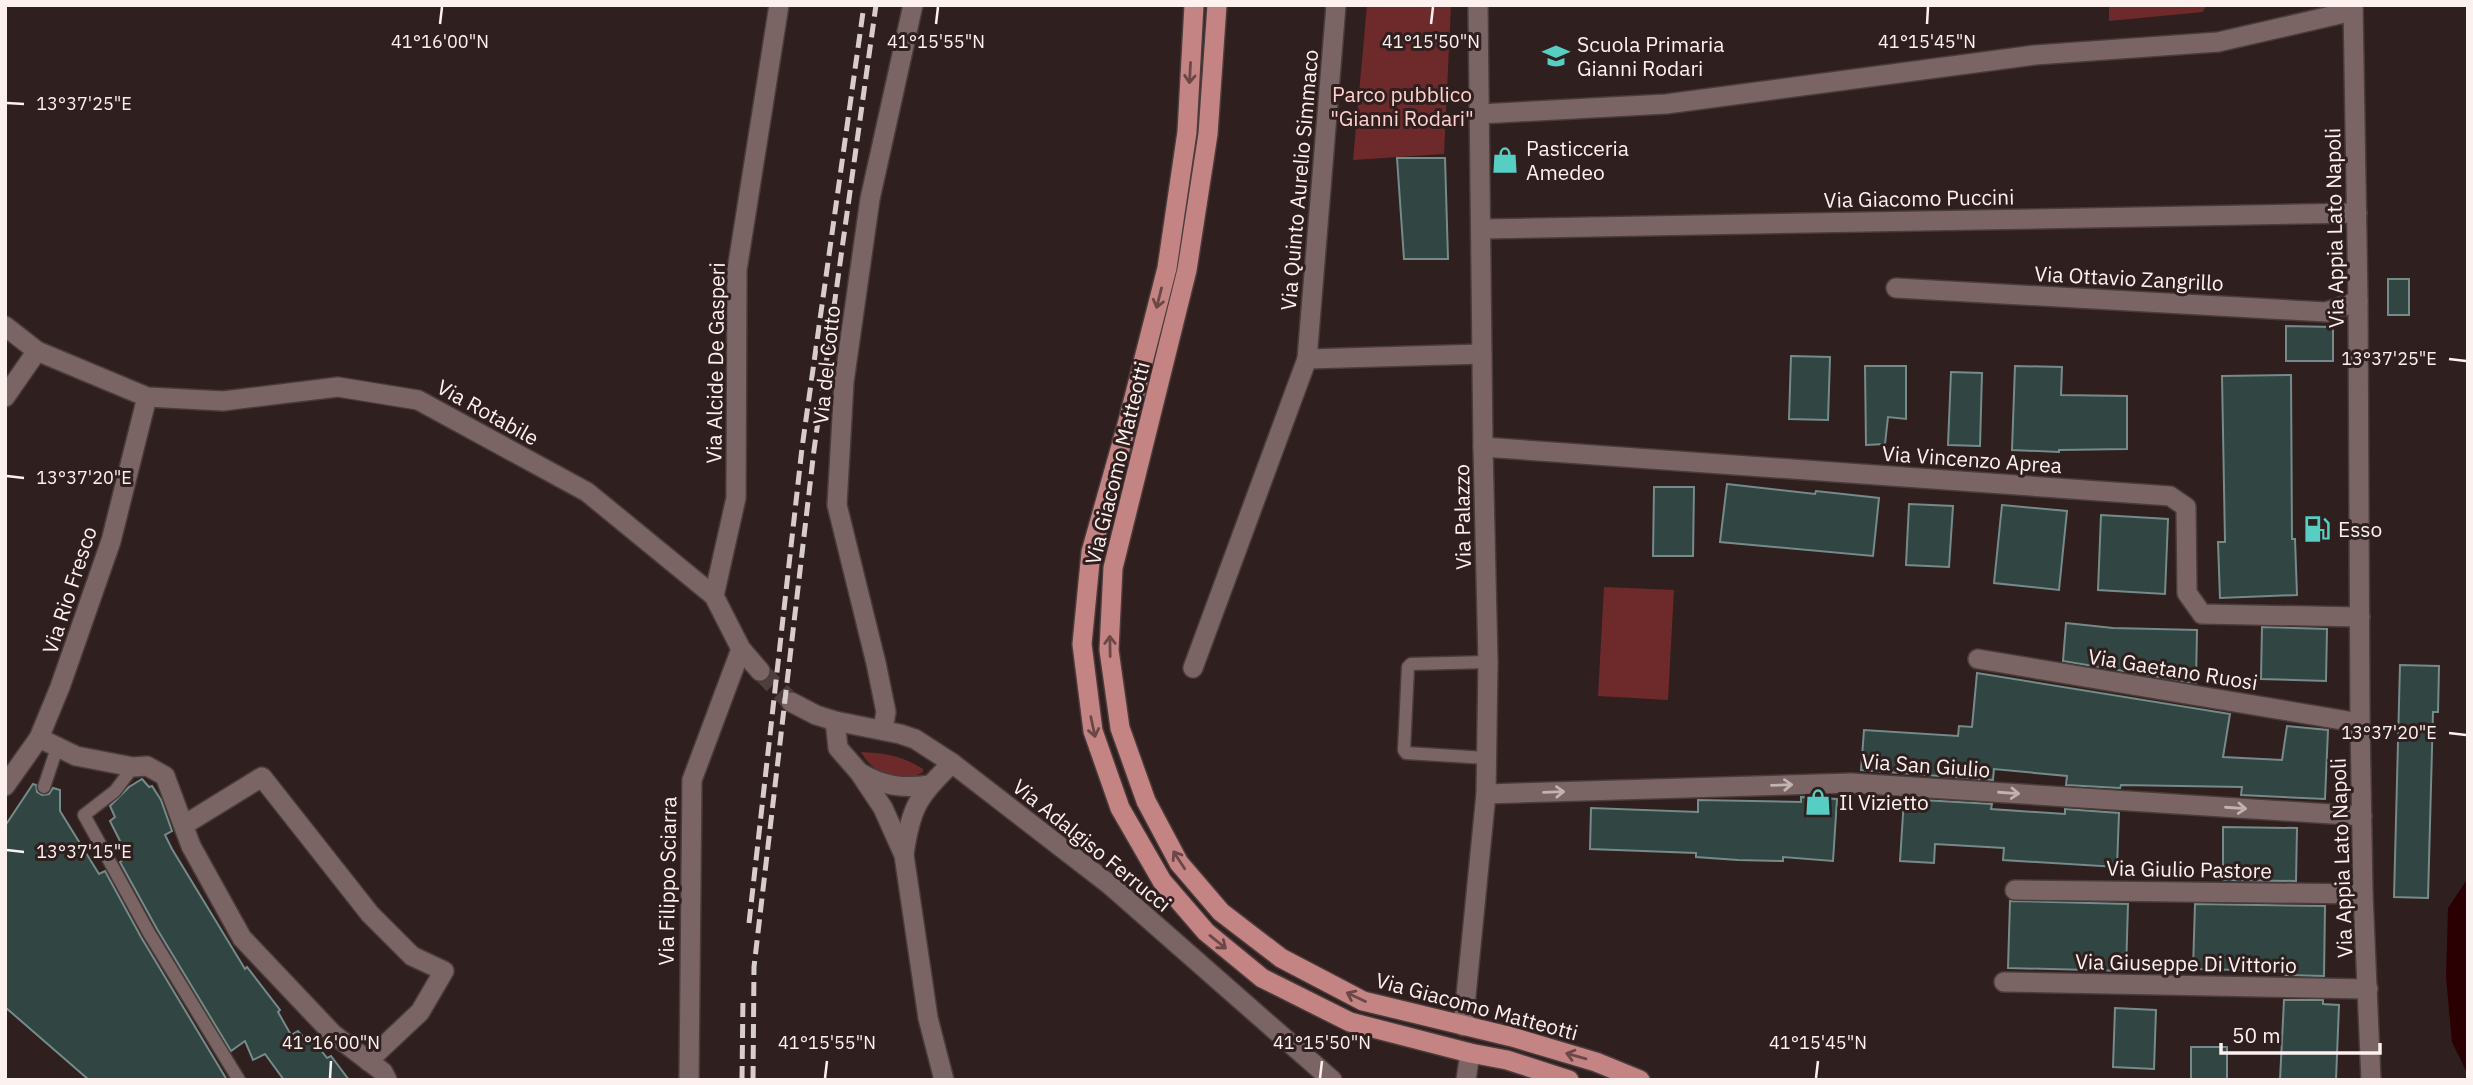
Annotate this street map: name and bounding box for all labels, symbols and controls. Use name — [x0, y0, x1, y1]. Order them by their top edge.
text: 41°16'00"N — [391, 30, 489, 53]
text: 41°15'55"N — [887, 30, 985, 53]
text: 41°15'50"N — [1382, 30, 1480, 53]
place label: Scuola Primaria Gianni Rodari — [1577, 30, 1725, 82]
text: 41°15'45"N — [1878, 30, 1976, 53]
school or university icon: Scuola Primaria Gianni Rodari — [1541, 41, 1571, 71]
street label: Via Quinto Aurelio Simmaco — [1274, 48, 1324, 312]
one-way arrow — [1183, 62, 1196, 84]
park label: Parco pubblico "Gianni Rodari" — [1330, 80, 1474, 132]
text: 13°37'25"E — [36, 92, 132, 115]
street label: Via Appia Lato Napoli — [2318, 128, 2350, 328]
place label: Pasticceria Amedeo — [1526, 134, 1629, 186]
shop icon: Pasticceria Amedeo — [1490, 145, 1520, 175]
street label: Via Giacomo Puccini — [1823, 182, 2015, 214]
street label: Via Ottavio Zangrillo — [2034, 259, 2224, 297]
street label: Via Alcide De Gasperi — [699, 262, 731, 464]
one-way arrow — [1152, 286, 1165, 309]
street label: Via del Cotto — [806, 304, 846, 426]
text: 13°37'25"E — [2341, 347, 2437, 370]
street label: Via Giacomo Matteotti — [1078, 359, 1156, 567]
street label: Via Rotabile — [432, 373, 544, 451]
street label: Via Vincenzo Aprea — [1881, 439, 2063, 479]
street label: Via Palazzo — [1447, 464, 1477, 570]
text: 13°37'20"E — [36, 466, 132, 489]
fuel station icon: Esso — [2302, 514, 2332, 544]
place label: Esso — [2338, 515, 2382, 543]
street label: Via Rio Fresco — [35, 523, 103, 657]
one-way arrow — [1103, 635, 1116, 658]
street label: Via Gaetano Ruosi — [2086, 642, 2260, 696]
one-way arrow — [1088, 716, 1101, 738]
text: 13°37'20"E — [2341, 721, 2437, 744]
street label: Via San Giulio — [1861, 747, 1991, 783]
street label: Via Appia Lato Napoli — [2324, 758, 2358, 958]
street label: Via Adalgiso Ferrucci — [1007, 772, 1177, 918]
one-way arrow — [1770, 778, 1793, 791]
one-way arrow — [1543, 786, 1566, 799]
shop icon: Il Vizietto — [1803, 787, 1833, 817]
one-way arrow — [1997, 787, 2020, 800]
place label: Il Vizietto — [1839, 788, 1929, 816]
street label: Via Filippo Sciarra — [652, 796, 682, 966]
one-way arrow — [2224, 802, 2247, 815]
text: 13°37'15"E — [36, 840, 132, 863]
one-way arrow — [1172, 851, 1186, 870]
street label: Via Giulio Pastore — [2106, 854, 2272, 884]
one-way arrow — [1208, 934, 1226, 950]
street label: Via Giuseppe Di Vittorio — [2075, 947, 2297, 979]
street label: Via Giacomo Matteotti — [1373, 966, 1581, 1046]
one-way arrow — [1346, 990, 1368, 1003]
scale bar — [2221, 1012, 2380, 1056]
text: 50 m — [2232, 1021, 2281, 1049]
text: 41°16'00"N — [282, 1031, 380, 1054]
text: 41°15'55"N — [778, 1031, 876, 1054]
text: 41°15'50"N — [1273, 1031, 1371, 1054]
text: 41°15'45"N — [1769, 1031, 1867, 1054]
one-way arrow — [1565, 1048, 1587, 1061]

